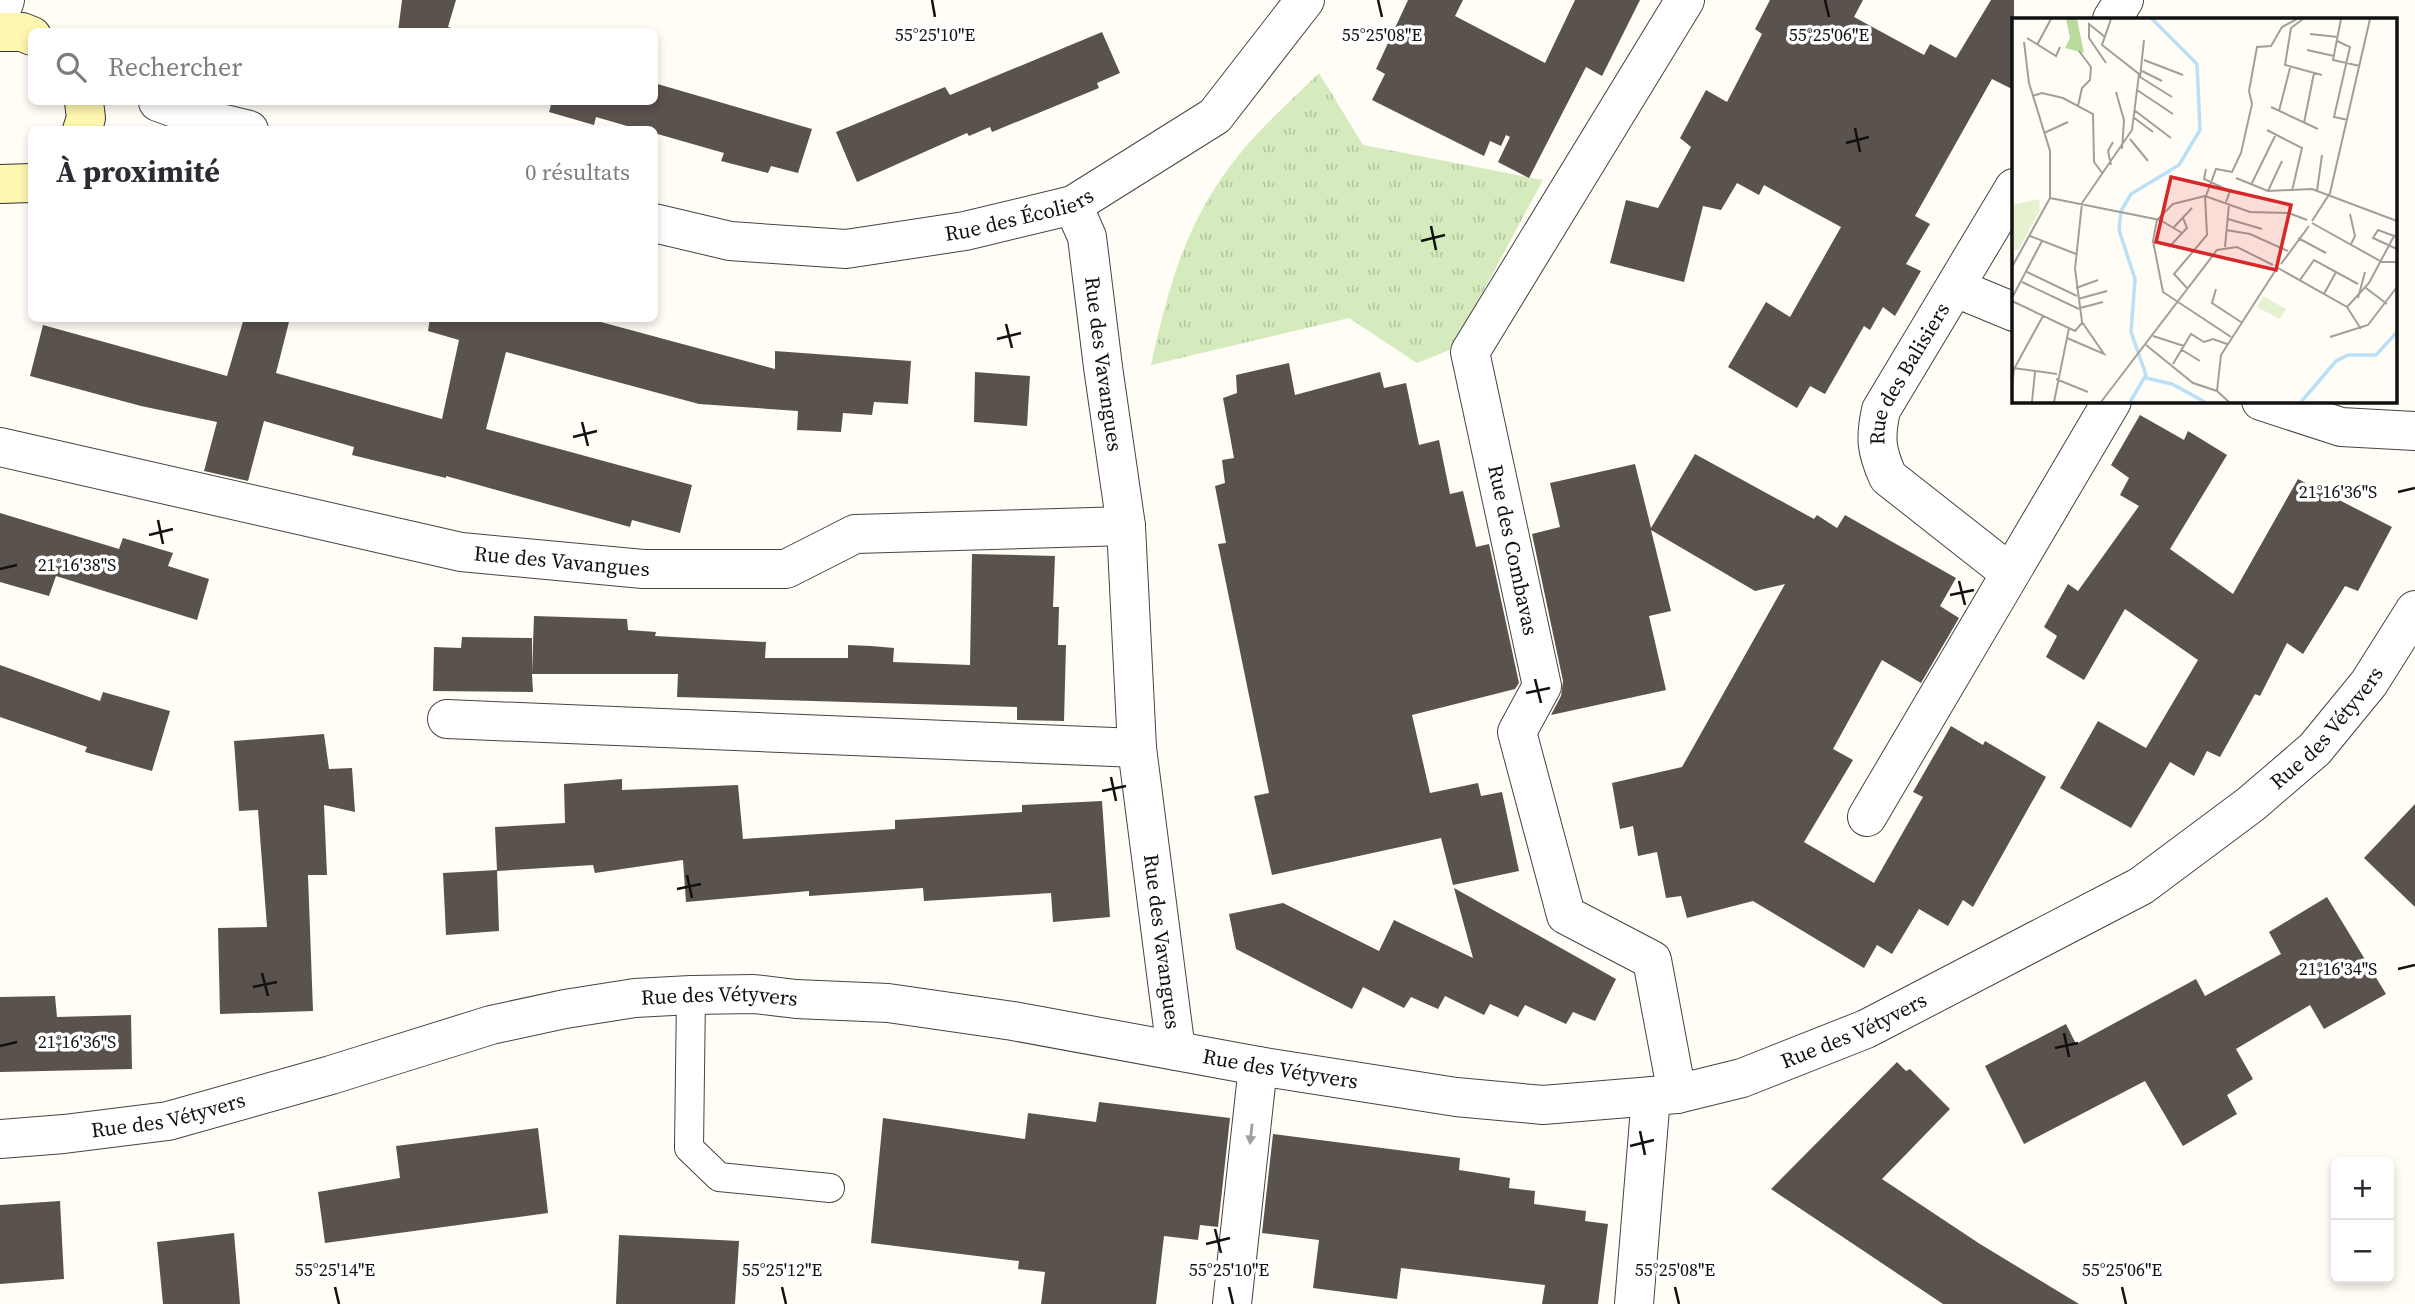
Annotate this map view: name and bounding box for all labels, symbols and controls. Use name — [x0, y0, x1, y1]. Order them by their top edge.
inset map — [2012, 18, 2398, 402]
text: 55°25'10"E — [895, 22, 975, 47]
text: 55°25'08"E — [1342, 22, 1422, 47]
text: 55°25'06"E — [1789, 22, 1869, 47]
search box — [28, 28, 658, 105]
icon: search — [52, 48, 90, 86]
text: Rechercher — [108, 49, 242, 85]
text: À proximité — [56, 151, 220, 192]
text: 0 résultats — [525, 156, 630, 188]
street label: Rue des Écoliers — [943, 181, 1099, 248]
street label: Rue des Vavangues — [1078, 275, 1130, 453]
street label: Rue des Balisiers — [1862, 297, 1956, 445]
street label: Rue des Combavas — [1481, 462, 1546, 638]
text: 21°16'36"S — [2299, 479, 2377, 504]
street label: Rue des Vavangues — [473, 538, 650, 583]
text: 21°16'38"S — [38, 552, 116, 577]
street label: Rue des Vétyvers — [2264, 661, 2390, 795]
street label: Rue des Vavangues — [1137, 852, 1188, 1031]
text: 21°16'34"S — [2299, 956, 2377, 981]
street label: Rue des Vétyvers — [640, 979, 799, 1013]
street label: Rue des Vétyvers — [1776, 985, 1932, 1075]
text: 21°16'36"S — [38, 1029, 116, 1054]
street label: Rue des Vétyvers — [1200, 1041, 1360, 1095]
street label: Rue des Vétyvers — [89, 1085, 248, 1145]
one-way arrow — [1245, 1123, 1256, 1145]
map controls — [2331, 1157, 2394, 1283]
button: + — [2331, 1157, 2394, 1220]
button: − — [2331, 1220, 2394, 1283]
text: 55°25'14"E — [295, 1257, 375, 1282]
text: 55°25'12"E — [742, 1257, 822, 1282]
text: 55°25'10"E — [1189, 1257, 1269, 1282]
text: 55°25'08"E — [1635, 1257, 1715, 1282]
text: 55°25'06"E — [2082, 1257, 2162, 1282]

